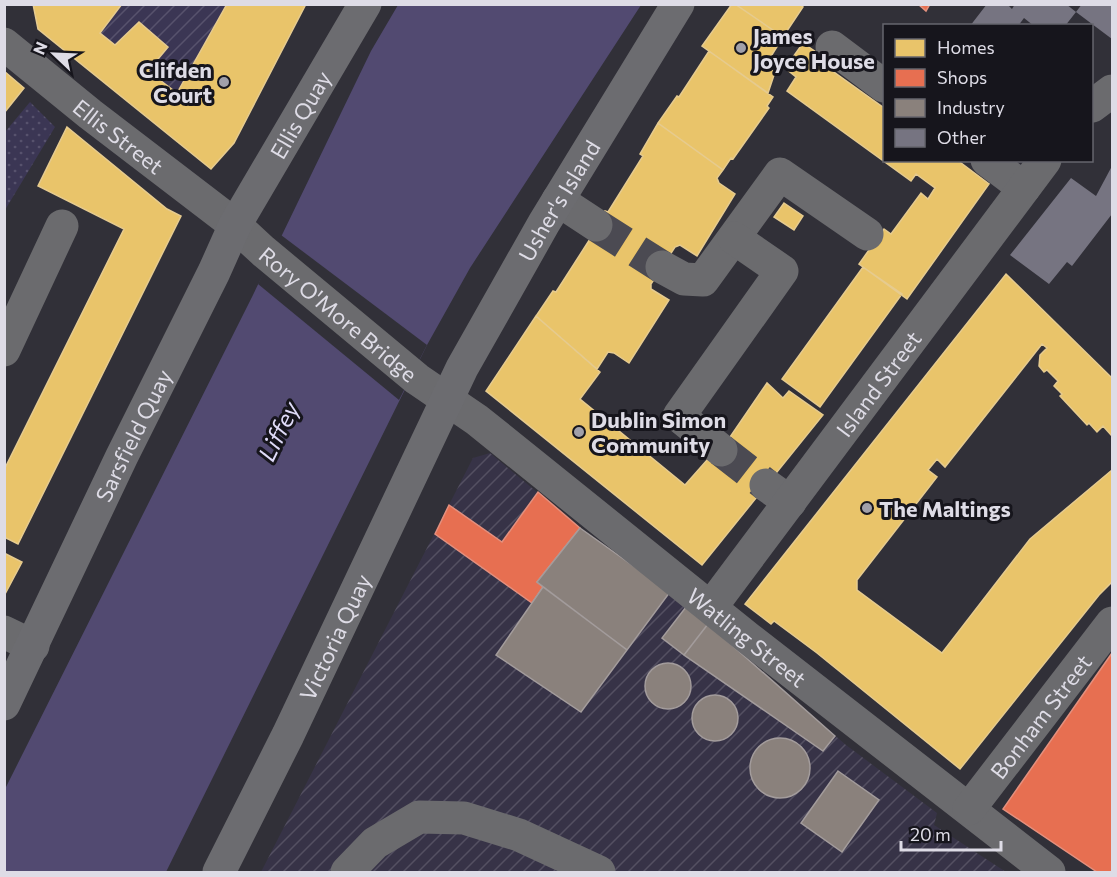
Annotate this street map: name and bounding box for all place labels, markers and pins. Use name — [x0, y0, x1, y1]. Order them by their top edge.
place label: James Joyce House — [753, 22, 875, 74]
marker: James Joyce House — [734, 41, 748, 55]
place label: Clifden Court — [139, 56, 212, 108]
marker: Clifden Court — [217, 75, 231, 89]
place label: Dublin Simon Community — [591, 406, 726, 458]
marker: Dublin Simon Community — [572, 425, 586, 439]
place label: The Maltings — [879, 495, 1011, 522]
marker: The Maltings — [860, 501, 874, 515]

